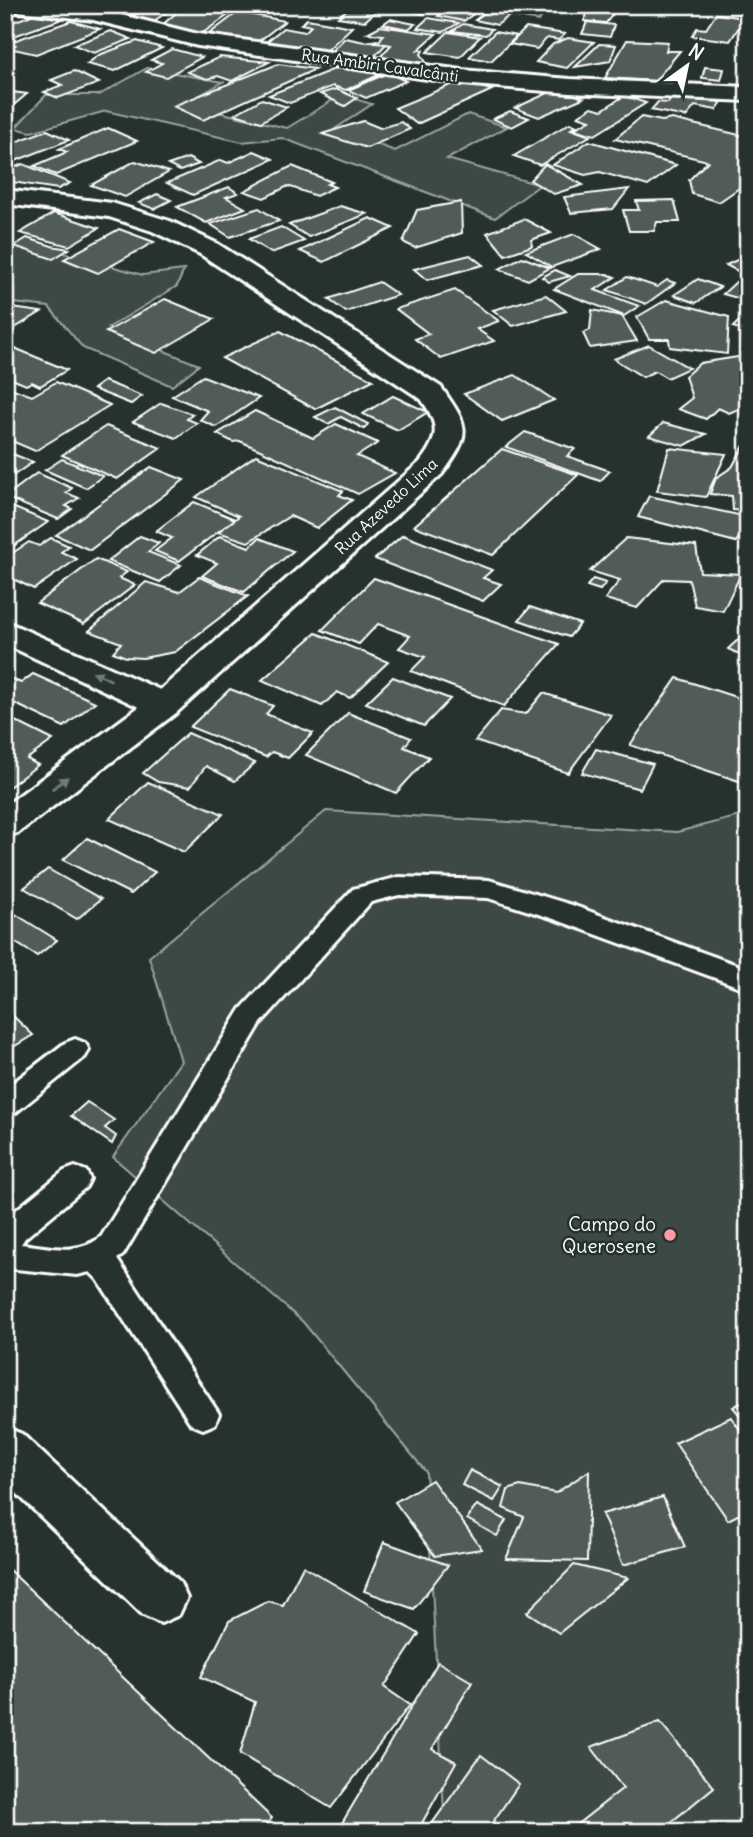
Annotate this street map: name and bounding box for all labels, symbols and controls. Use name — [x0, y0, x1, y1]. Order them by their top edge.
north arrow — [652, 32, 722, 102]
text: N — [684, 38, 708, 65]
street label: Rua Ambíri Cavalcânti — [300, 44, 460, 86]
street label: Rua Azevedo Lima — [331, 453, 441, 559]
one-way arrow — [92, 670, 112, 682]
one-way arrow — [51, 777, 69, 791]
place label: Campo do Querosene — [562, 1212, 656, 1258]
marker: Campo do Querosene — [662, 1227, 678, 1243]

